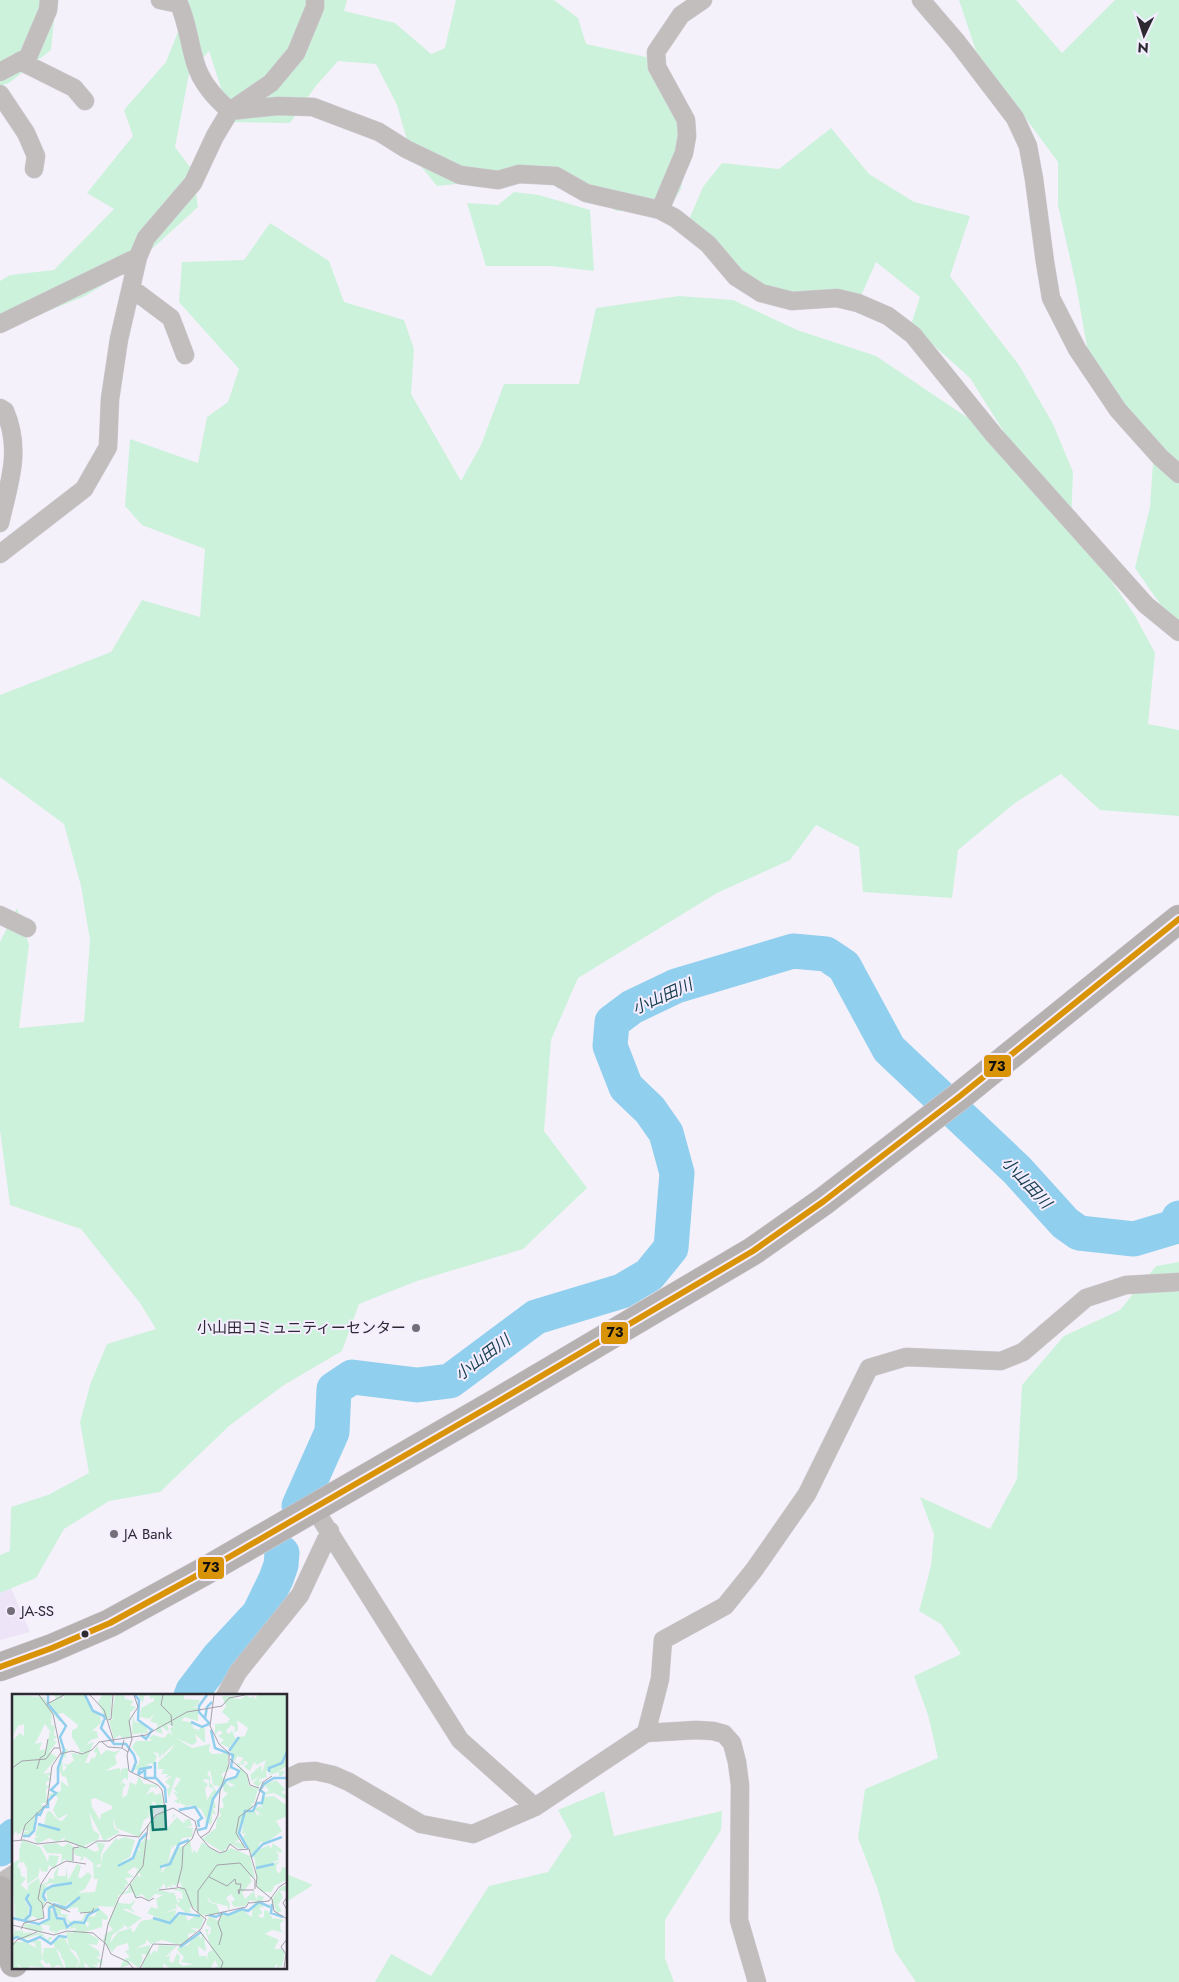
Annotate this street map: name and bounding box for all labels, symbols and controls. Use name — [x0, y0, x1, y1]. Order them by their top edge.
north arrow — [1119, 10, 1169, 60]
text: N — [1137, 38, 1149, 58]
water label: 小山田川 — [628, 972, 698, 1020]
line badge: 73 — [983, 1054, 1012, 1078]
text: 73 — [988, 1056, 1006, 1076]
water label: 小山田川 — [996, 1151, 1058, 1215]
place label: 小山田コミュニティーセンター — [197, 1317, 406, 1339]
line badge: 73 — [600, 1321, 629, 1345]
marker: 小山田コミュニティーセンター — [410, 1322, 422, 1334]
text: 73 — [606, 1322, 624, 1342]
water label: 小山田川 — [450, 1328, 516, 1386]
place label: JA Bank — [122, 1523, 172, 1545]
marker: JA Bank — [108, 1528, 120, 1540]
line badge: 73 — [197, 1556, 225, 1580]
text: 73 — [202, 1557, 220, 1577]
place label: JA-SS — [19, 1600, 54, 1622]
marker: JA-SS — [5, 1605, 17, 1617]
unlabelled marker — [80, 1629, 90, 1639]
inset map — [12, 1694, 288, 1970]

